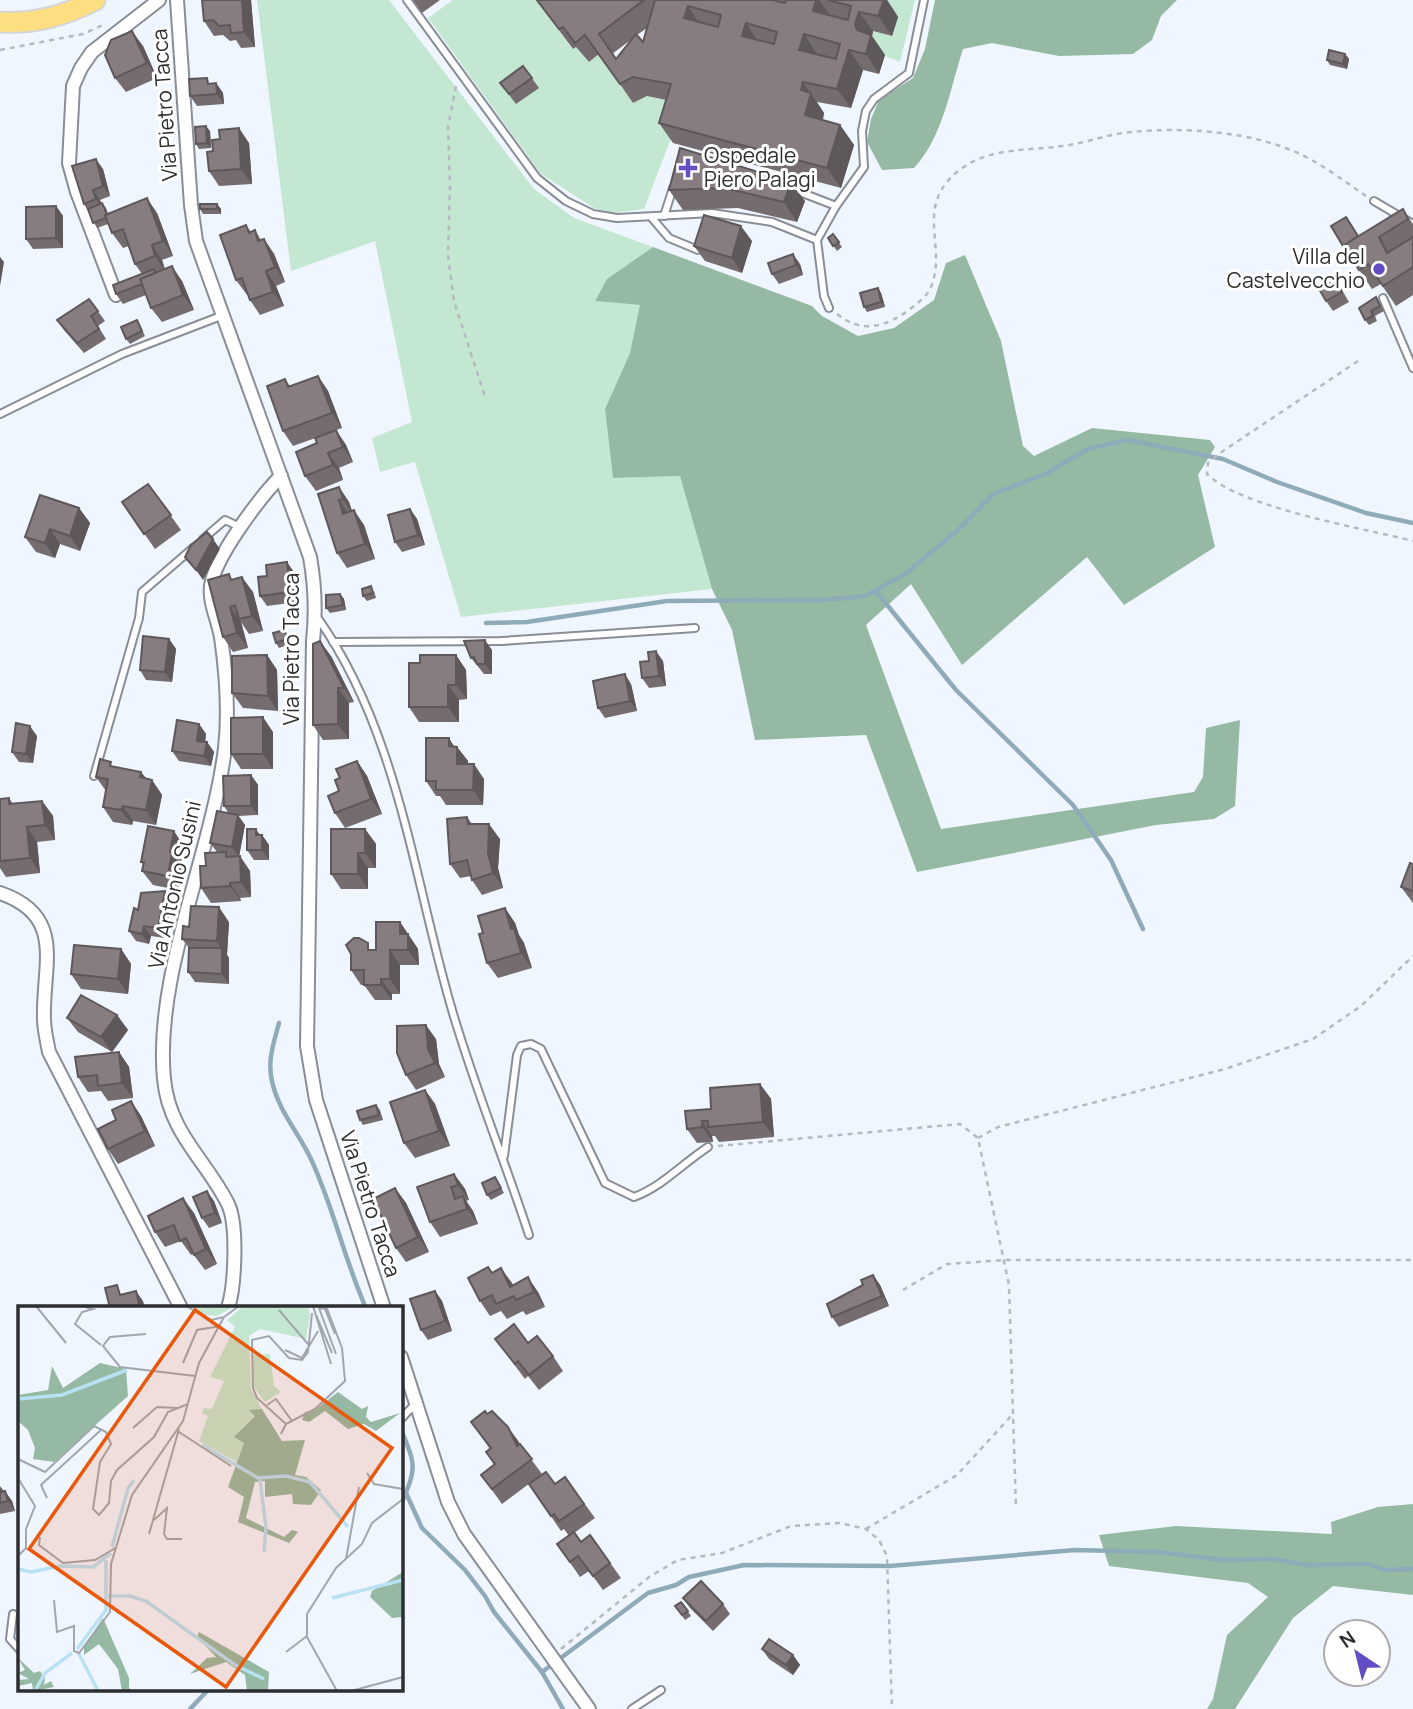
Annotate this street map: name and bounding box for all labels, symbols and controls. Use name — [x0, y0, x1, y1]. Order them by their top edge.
street label: Via Pietro Tacca — [145, 28, 183, 182]
place label: Ospedale Piero Palagi — [704, 141, 816, 193]
marker: Ospedale Piero Palagi — [678, 158, 698, 178]
place label: Villa del Castelvecchio — [1227, 242, 1365, 294]
marker: Villa del Castelvecchio — [1371, 261, 1387, 277]
street label: Via Pietro Tacca — [277, 573, 305, 725]
street label: Via Antonio Susini — [141, 798, 207, 972]
street label: Via Pietro Tacca — [334, 1127, 408, 1281]
inset map — [18, 1306, 402, 1692]
north arrow — [1322, 1618, 1392, 1688]
text: N — [1334, 1625, 1360, 1654]

